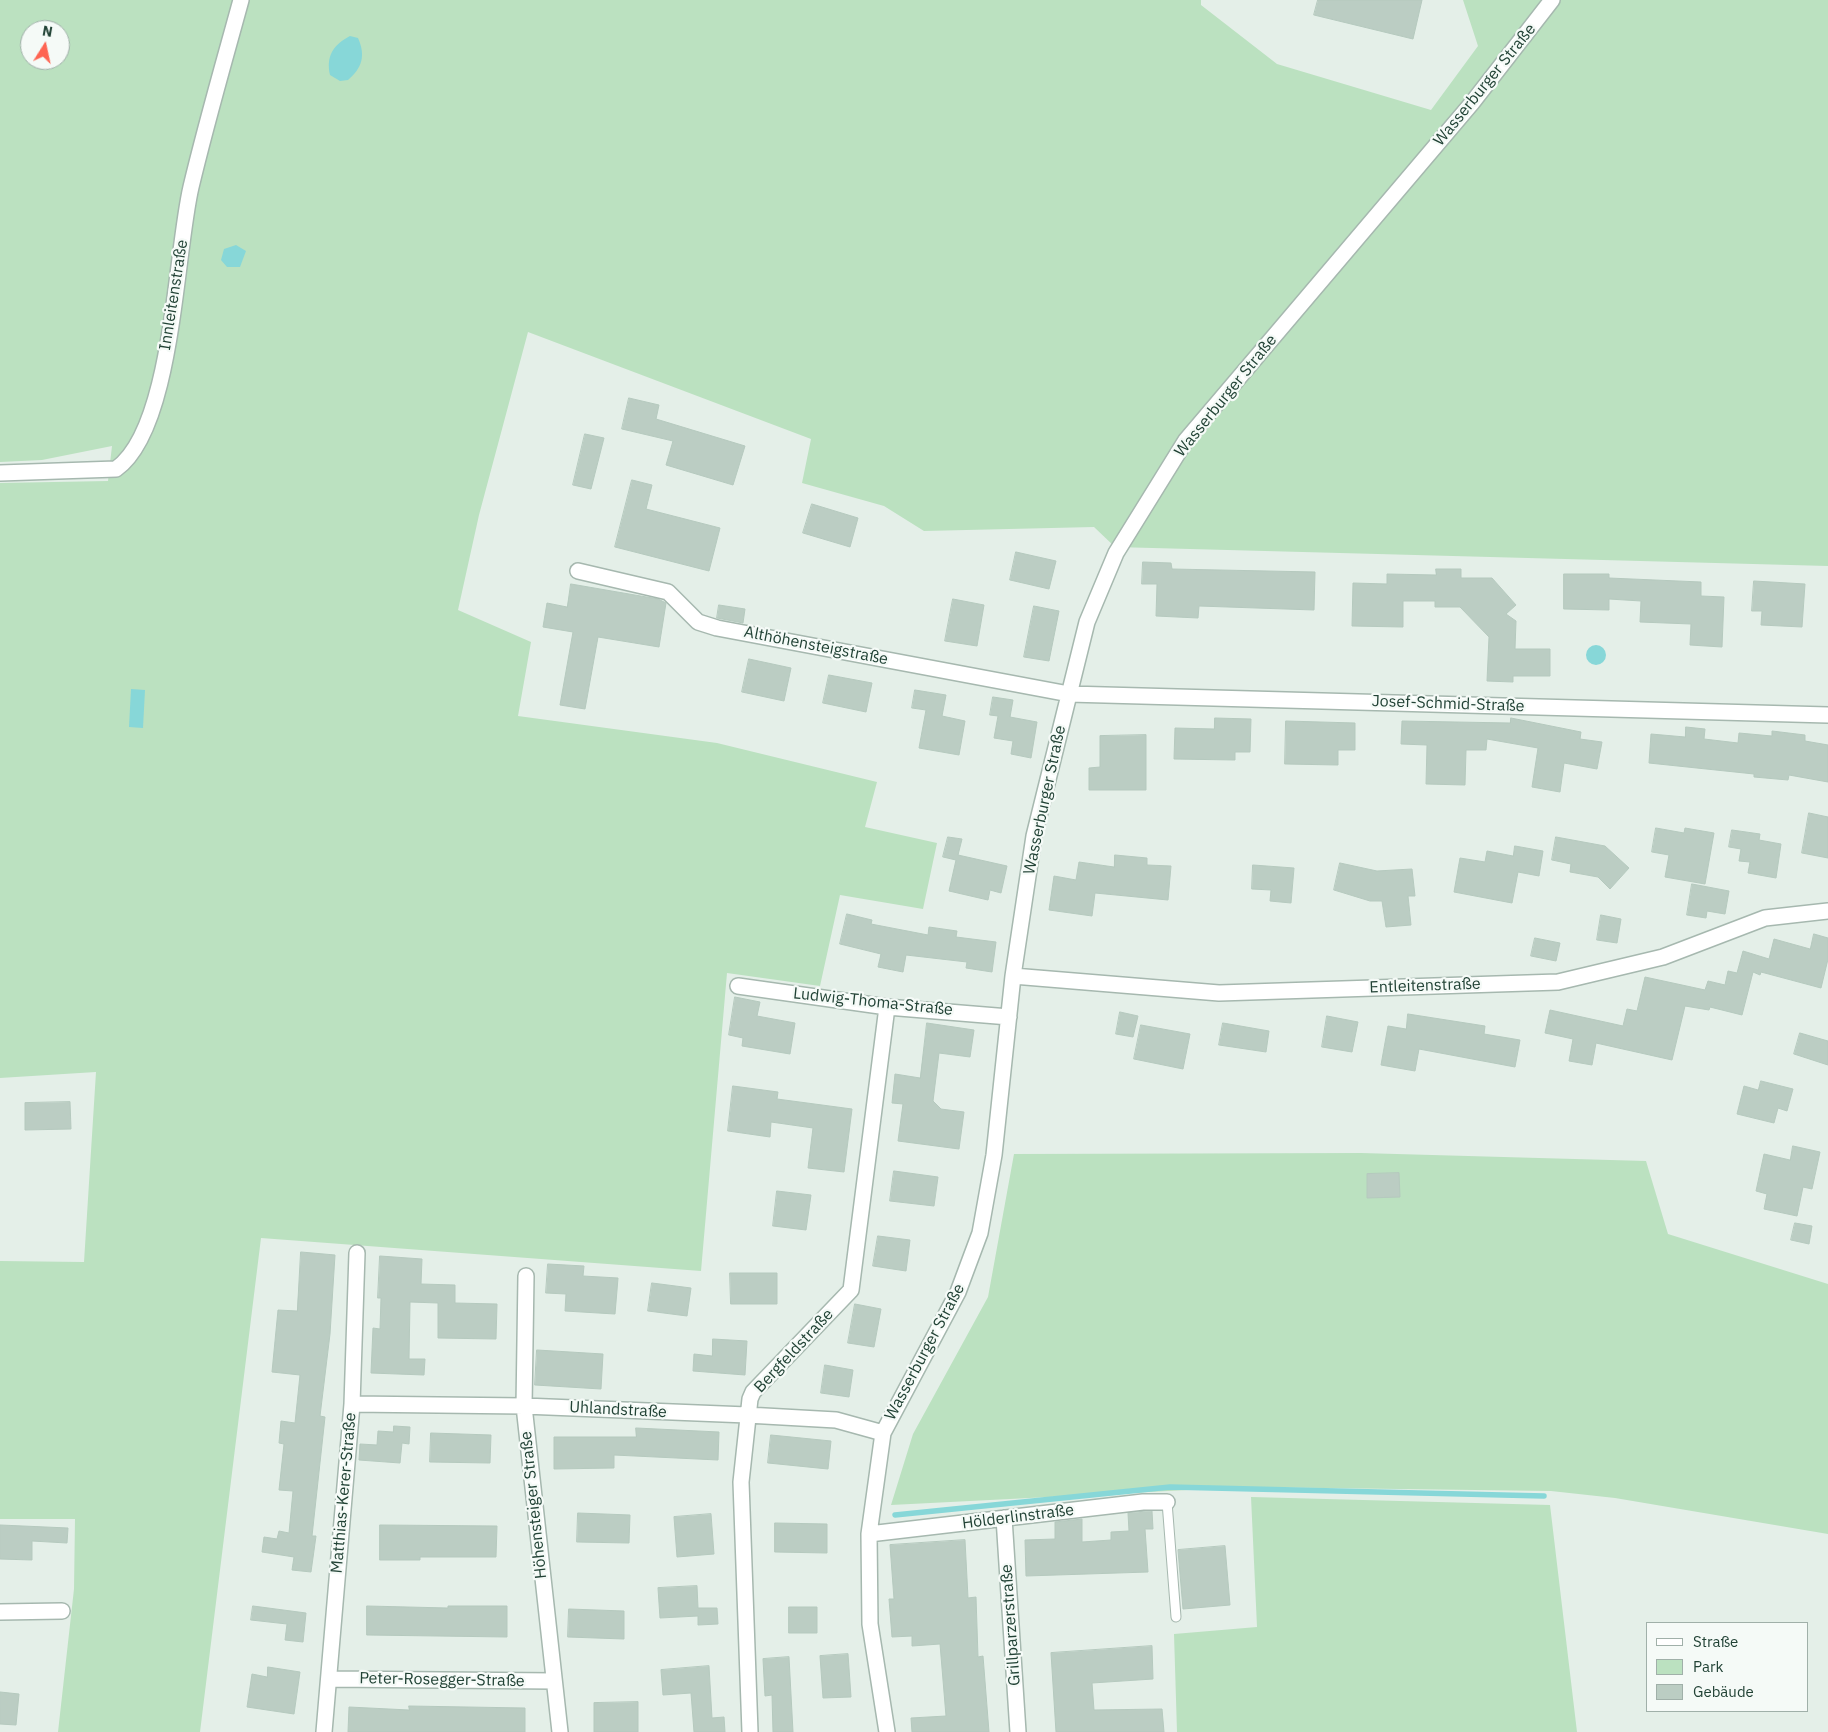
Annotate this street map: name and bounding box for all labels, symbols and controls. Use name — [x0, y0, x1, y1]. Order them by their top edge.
north arrow — [20, 20, 70, 70]
street label: Wasserburger Straße — [1430, 20, 1540, 150]
text: N — [41, 21, 54, 41]
street label: Innleitenstraße — [156, 238, 192, 352]
street label: Wasserburger Straße — [1171, 331, 1281, 461]
street label: Althöhensteigstraße — [742, 623, 890, 669]
street label: Josef-Schmid-Straße — [1371, 692, 1525, 716]
street label: Wasserburger Straße — [1020, 724, 1070, 876]
street label: Entleitenstraße — [1369, 974, 1481, 998]
street label: Ludwig-Thoma-Straße — [792, 984, 954, 1020]
street label: Wasserburger Straße — [881, 1281, 969, 1423]
street label: Bergfeldstraße — [750, 1305, 838, 1397]
street label: Uhlandstraße — [569, 1398, 667, 1422]
street label: Matthias-Kerer-Straße — [327, 1412, 361, 1574]
street label: Höhensteiger Straße — [517, 1430, 551, 1580]
street label: Hölderlinstraße — [961, 1501, 1075, 1533]
street label: Grillparzerstraße — [997, 1564, 1025, 1686]
legend — [1646, 1622, 1808, 1712]
text: Straße — [1693, 1632, 1738, 1651]
text: Park — [1693, 1657, 1723, 1676]
street label: Peter-Rosegger-Straße — [359, 1669, 525, 1691]
text: Gebäude — [1693, 1682, 1754, 1701]

